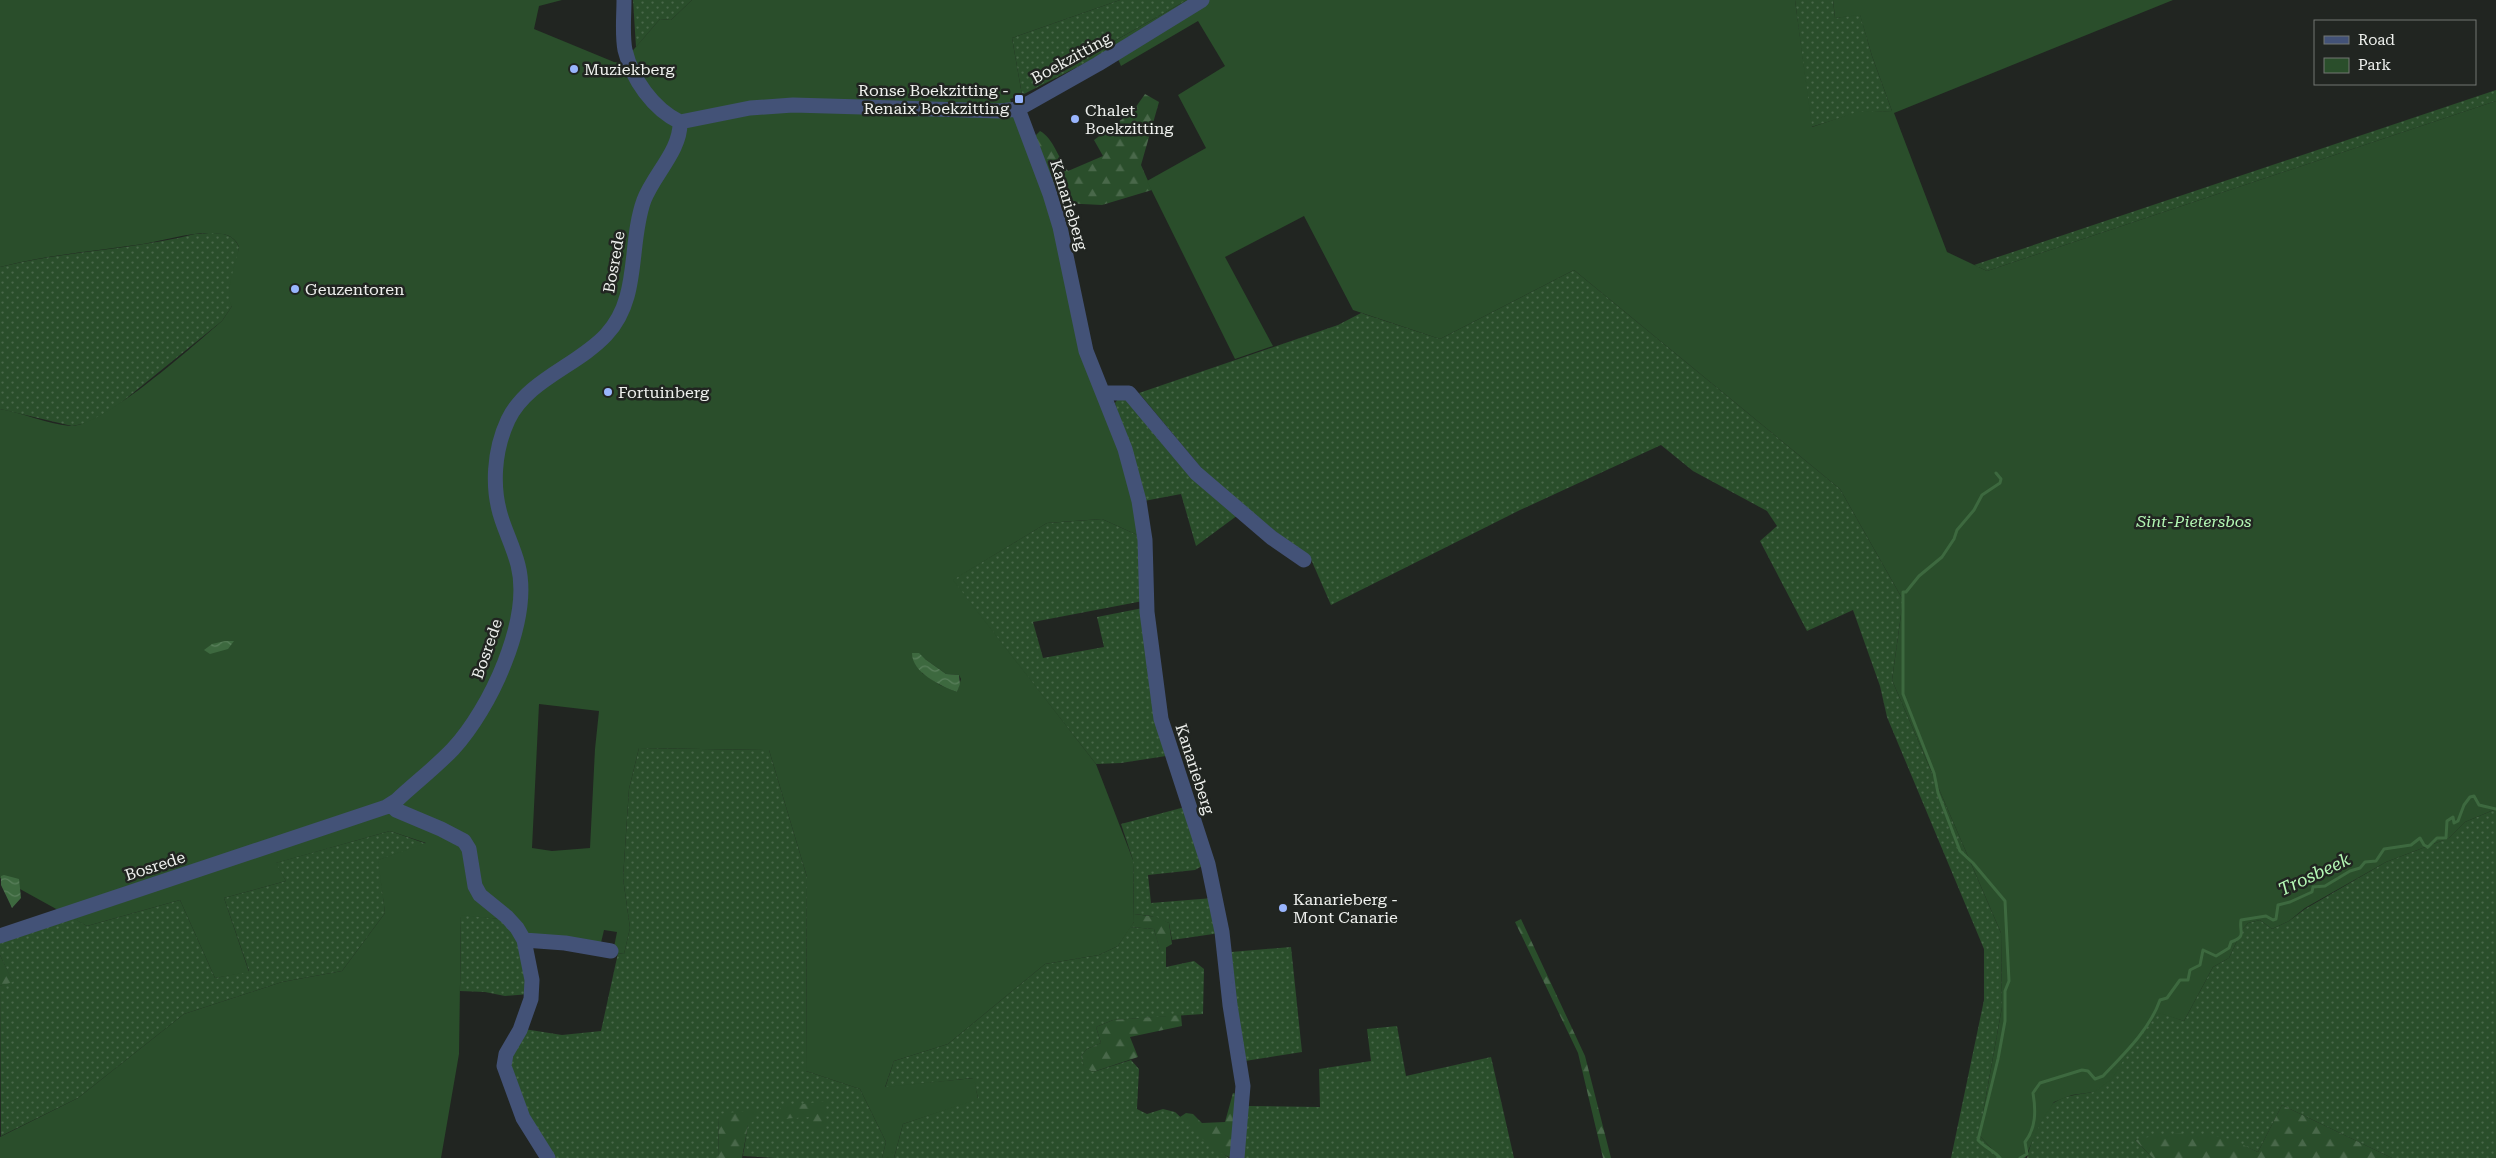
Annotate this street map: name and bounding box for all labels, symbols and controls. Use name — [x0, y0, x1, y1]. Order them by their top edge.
legend — [2314, 20, 2476, 85]
street label: Boekzitting — [1028, 28, 1115, 88]
text: Road — [2358, 31, 2395, 49]
text: Park — [2358, 56, 2392, 74]
place label: Muziekberg — [584, 60, 676, 79]
marker: Muziekberg — [568, 63, 580, 75]
place label: Ronse Boekzitting - Renaix Boekzitting — [858, 81, 1010, 118]
marker: Ronse Boekzitting - Renaix Boekzitting — [1013, 93, 1025, 105]
place label: Chalet Boekzitting — [1085, 101, 1174, 138]
marker: Chalet Boekzitting — [1069, 113, 1081, 125]
street label: Kanarieberg — [1046, 157, 1092, 254]
street label: Bosrede — [599, 229, 629, 294]
place label: Geuzentoren — [305, 280, 404, 299]
marker: Geuzentoren — [289, 283, 301, 295]
place label: Fortuinberg — [618, 383, 710, 402]
marker: Fortuinberg — [602, 386, 614, 398]
park label: Sint-Pietersbos — [2135, 512, 2252, 531]
street label: Bosrede — [468, 616, 506, 682]
street label: Kanarieberg — [1171, 721, 1219, 817]
street label: Bosrede — [122, 847, 188, 885]
water label: Trosbeek — [2275, 848, 2353, 900]
place label: Kanarieberg - Mont Canarie — [1293, 890, 1398, 927]
marker: Kanarieberg - Mont Canarie — [1277, 902, 1289, 914]

